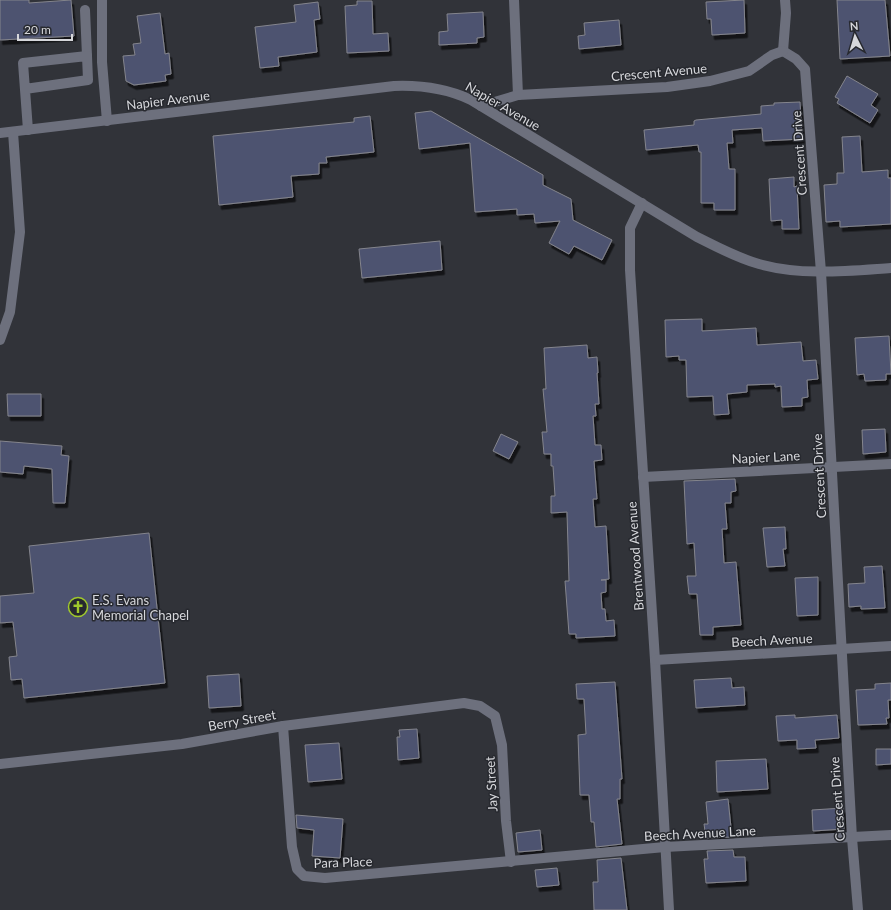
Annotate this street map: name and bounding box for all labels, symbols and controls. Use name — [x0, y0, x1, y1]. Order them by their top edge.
scale bar — [18, 16, 72, 42]
north arrow — [835, 16, 875, 56]
text: N — [849, 19, 859, 32]
text: 20 m — [24, 22, 51, 37]
street label: Crescent Avenue — [610, 60, 708, 84]
street label: Napier Avenue — [463, 78, 543, 134]
street label: Napier Avenue — [125, 87, 211, 113]
street label: Crescent Drive — [788, 110, 810, 196]
street label: Crescent Drive — [809, 433, 829, 519]
street label: Napier Lane — [731, 447, 801, 467]
street label: Brentwood Avenue — [623, 501, 647, 611]
place label: E.S. Evans Memorial Chapel — [92, 592, 189, 623]
church icon: E.S. Evans Memorial Chapel — [67, 596, 89, 618]
street label: Beech Avenue — [731, 630, 813, 650]
street label: Berry Street — [207, 706, 277, 734]
street label: Jay Street — [482, 756, 500, 812]
street label: Crescent Drive — [826, 756, 848, 842]
street label: Beech Avenue Lane — [644, 822, 756, 844]
street label: Para Place — [313, 853, 373, 871]

